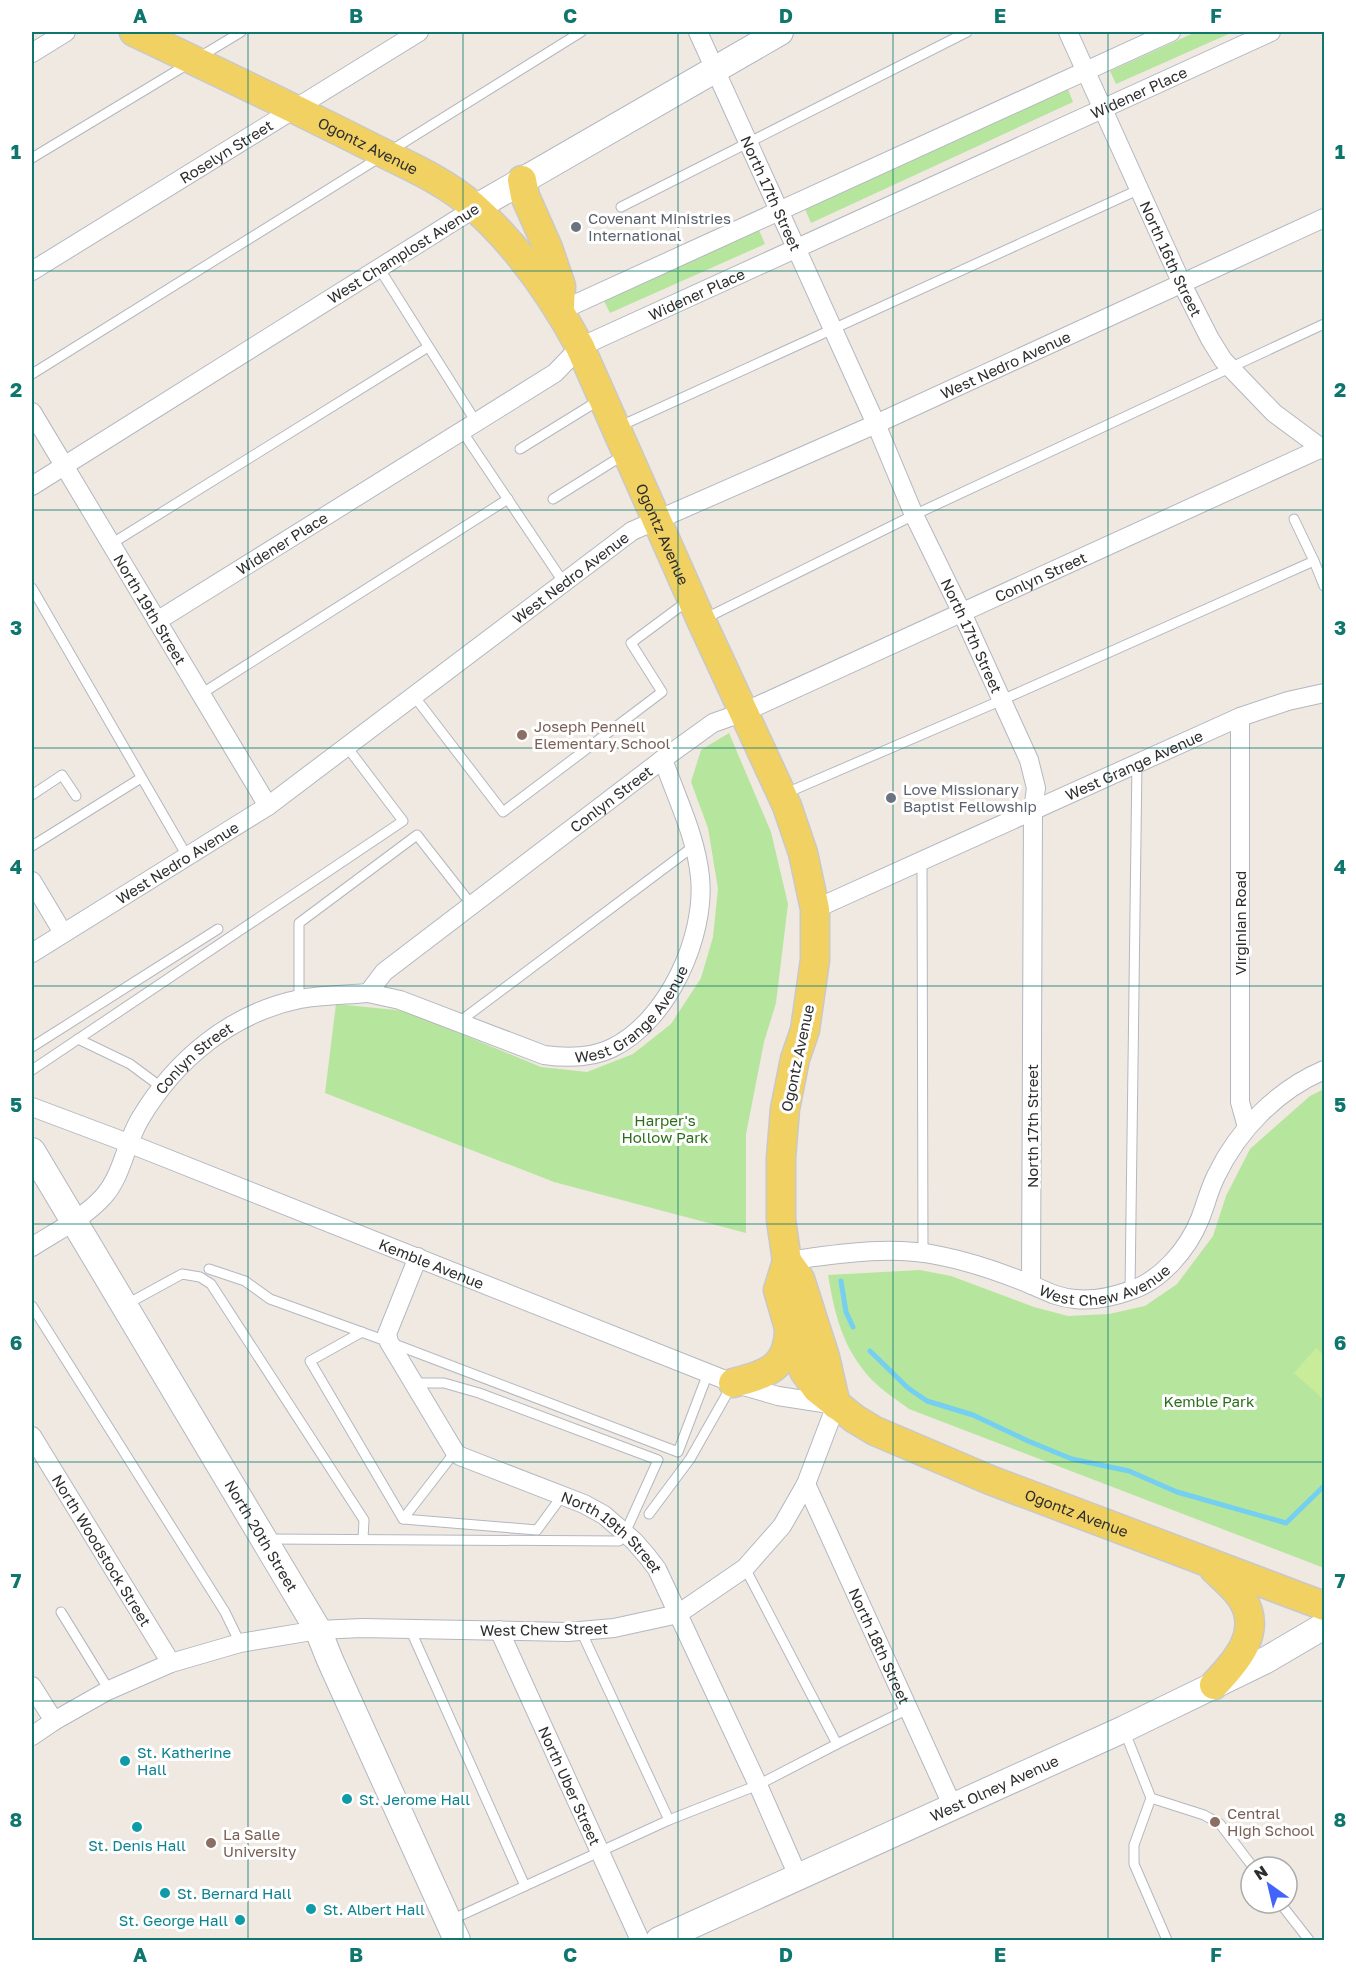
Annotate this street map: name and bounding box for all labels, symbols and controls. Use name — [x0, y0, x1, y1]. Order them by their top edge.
text: A — [133, 3, 147, 27]
text: B — [349, 3, 363, 27]
text: C — [563, 3, 577, 27]
text: D — [779, 3, 793, 27]
text: E — [994, 3, 1006, 27]
text: F — [1210, 3, 1222, 27]
street label: Widener Place — [1088, 62, 1190, 122]
street label: Ogontz Avenue — [315, 113, 421, 178]
street label: Roselyn Street — [176, 116, 276, 187]
street label: North 17th Street — [737, 133, 805, 253]
text: 1 — [11, 139, 21, 163]
text: 1 — [1335, 139, 1345, 163]
street label: North 16th Street — [1137, 198, 1206, 319]
street label: West Champlost Avenue — [324, 199, 482, 307]
place label: Covenant Ministries International — [588, 209, 731, 244]
marker: Covenant Ministries International — [569, 220, 583, 234]
street label: Widener Place — [645, 264, 748, 324]
street label: West Nedro Avenue — [937, 327, 1073, 402]
text: 2 — [10, 377, 22, 401]
text: 2 — [1334, 377, 1346, 401]
street label: Ogontz Avenue — [633, 480, 693, 588]
street label: Widener Place — [233, 508, 331, 578]
street label: West Nedro Avenue — [509, 528, 632, 627]
street label: Conlyn Street — [992, 548, 1089, 605]
street label: North 19th Street — [110, 551, 190, 668]
street label: North 17th Street — [937, 575, 1006, 696]
text: 3 — [10, 615, 22, 639]
text: 3 — [1334, 615, 1346, 639]
place label: Joseph Pennell Elementary School — [534, 717, 670, 752]
street label: West Grange Avenue — [1062, 726, 1206, 804]
marker: Joseph Pennell Elementary School — [515, 728, 529, 742]
street label: Conlyn Street — [566, 762, 656, 836]
place label: Love Missionary Baptist Fellowship — [903, 780, 1037, 815]
marker: Love Missionary Baptist Fellowship — [884, 791, 898, 805]
street label: West Nedro Avenue — [113, 818, 242, 908]
text: 4 — [10, 854, 22, 878]
text: 4 — [1334, 854, 1346, 878]
street label: Virginian Road — [1231, 871, 1249, 975]
street label: West Grange Avenue — [574, 962, 691, 1066]
street label: Ogontz Avenue — [777, 1003, 817, 1113]
street label: Conlyn Street — [151, 1018, 236, 1097]
street label: North 17th Street — [1023, 1064, 1041, 1188]
text: 5 — [10, 1092, 22, 1116]
text: 5 — [1334, 1092, 1346, 1116]
park label: Harper's Hollow Park — [621, 1111, 709, 1146]
street label: Kemble Avenue — [376, 1234, 487, 1292]
street label: West Chew Avenue — [1037, 1260, 1174, 1309]
text: 6 — [10, 1330, 22, 1354]
text: 6 — [1334, 1330, 1346, 1354]
park label: Kemble Park — [1164, 1392, 1255, 1410]
street label: North Woodstock Street — [49, 1471, 155, 1629]
street label: North 20th Street — [221, 1476, 302, 1595]
street label: Ogontz Avenue — [1022, 1485, 1131, 1540]
street label: North 19th Street — [559, 1487, 666, 1576]
text: 7 — [11, 1568, 22, 1592]
text: 7 — [1335, 1568, 1346, 1592]
street label: North 18th Street — [846, 1585, 914, 1707]
street label: West Chew Street — [480, 1619, 608, 1639]
street label: North Uber Street — [535, 1723, 605, 1848]
place label: St. Katherine Hall — [137, 1743, 232, 1778]
street label: West Olney Avenue — [927, 1751, 1061, 1825]
marker: St. Katherine Hall — [118, 1754, 132, 1768]
place label: St. Jerome Hall — [359, 1790, 470, 1808]
marker: St. Jerome Hall — [340, 1792, 354, 1806]
place label: Central High School — [1227, 1804, 1315, 1839]
text: 8 — [10, 1807, 22, 1831]
text: 8 — [1334, 1807, 1346, 1831]
marker: Central High School — [1208, 1815, 1222, 1829]
marker: St. Denis Hall — [130, 1820, 144, 1834]
place label: La Salle University — [223, 1825, 297, 1860]
place label: St. Denis Hall — [88, 1836, 186, 1854]
marker: La Salle University — [204, 1836, 218, 1850]
north arrow — [1239, 1855, 1299, 1915]
text: N — [1250, 1861, 1271, 1884]
place label: St. Bernard Hall — [177, 1884, 292, 1902]
marker: St. Bernard Hall — [158, 1886, 172, 1900]
place label: St. Albert Hall — [323, 1900, 425, 1918]
marker: St. Albert Hall — [304, 1902, 318, 1916]
place label: St. George Hall — [119, 1911, 228, 1929]
marker: St. George Hall — [233, 1913, 247, 1927]
text: A — [133, 1942, 147, 1966]
text: B — [349, 1942, 363, 1966]
text: C — [563, 1942, 577, 1966]
text: D — [779, 1942, 793, 1966]
text: E — [994, 1942, 1006, 1966]
text: F — [1210, 1942, 1222, 1966]

